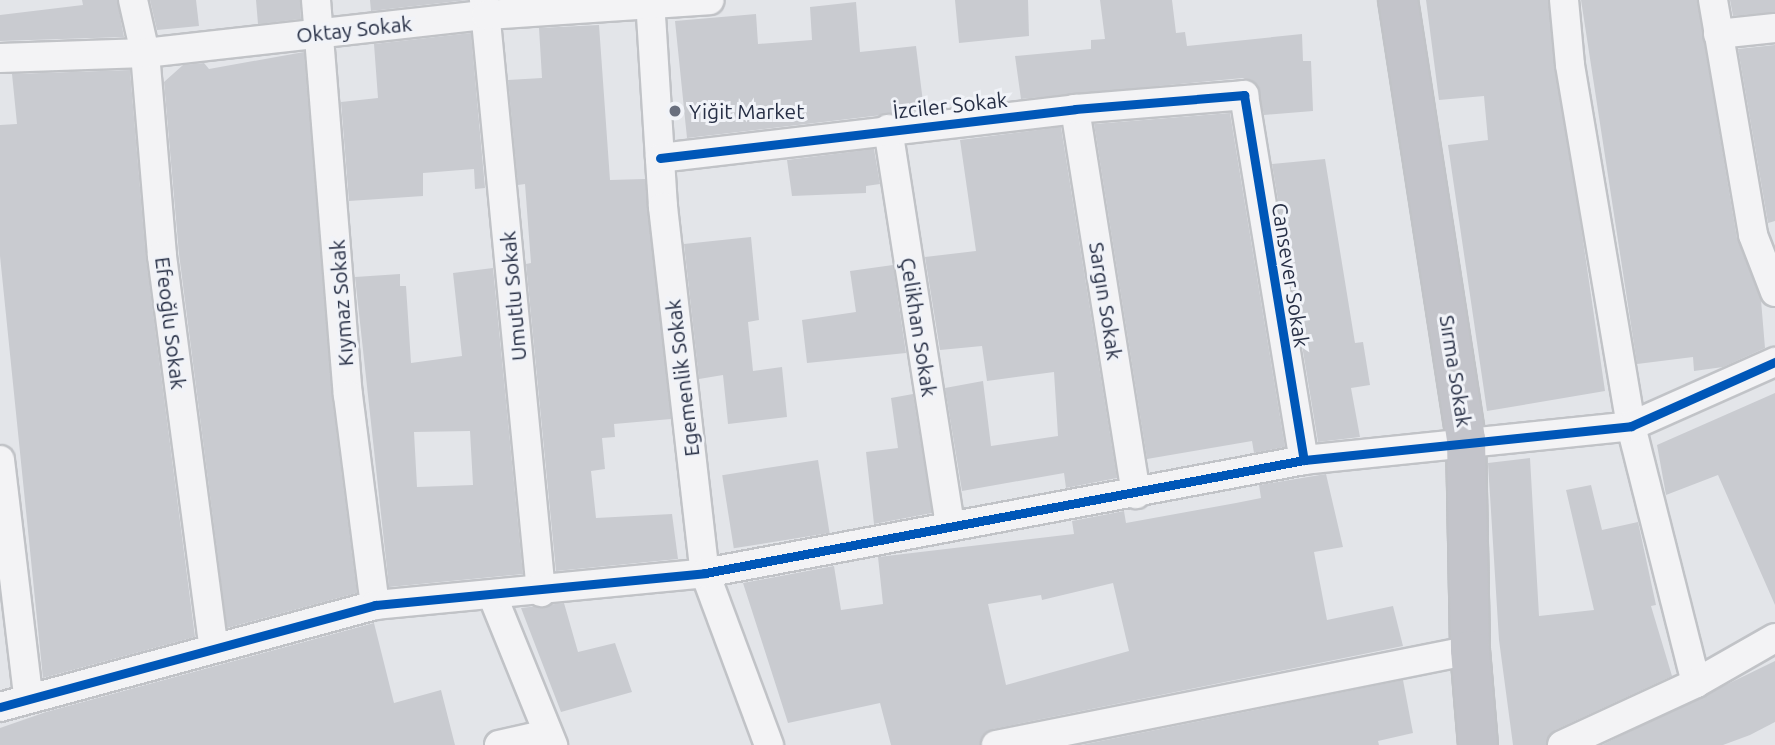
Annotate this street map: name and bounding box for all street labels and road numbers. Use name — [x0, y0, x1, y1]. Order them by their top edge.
street label: Oktay Sokak — [295, 10, 413, 48]
street label: İzciler Sokak — [892, 86, 1008, 124]
street label: Cansever Sokak — [1267, 201, 1315, 349]
street label: Umutlu Sokak — [495, 230, 531, 362]
street label: Kıymaz Sokak — [324, 239, 358, 367]
street label: Sargın Sokak — [1084, 240, 1128, 362]
street label: Efeoğlu Sokak — [150, 255, 192, 391]
street label: Çelikhan Sokak — [896, 256, 942, 398]
street label: Egemenlik Sokak — [660, 298, 704, 458]
street label: Sırma Sokak — [1435, 313, 1477, 429]

